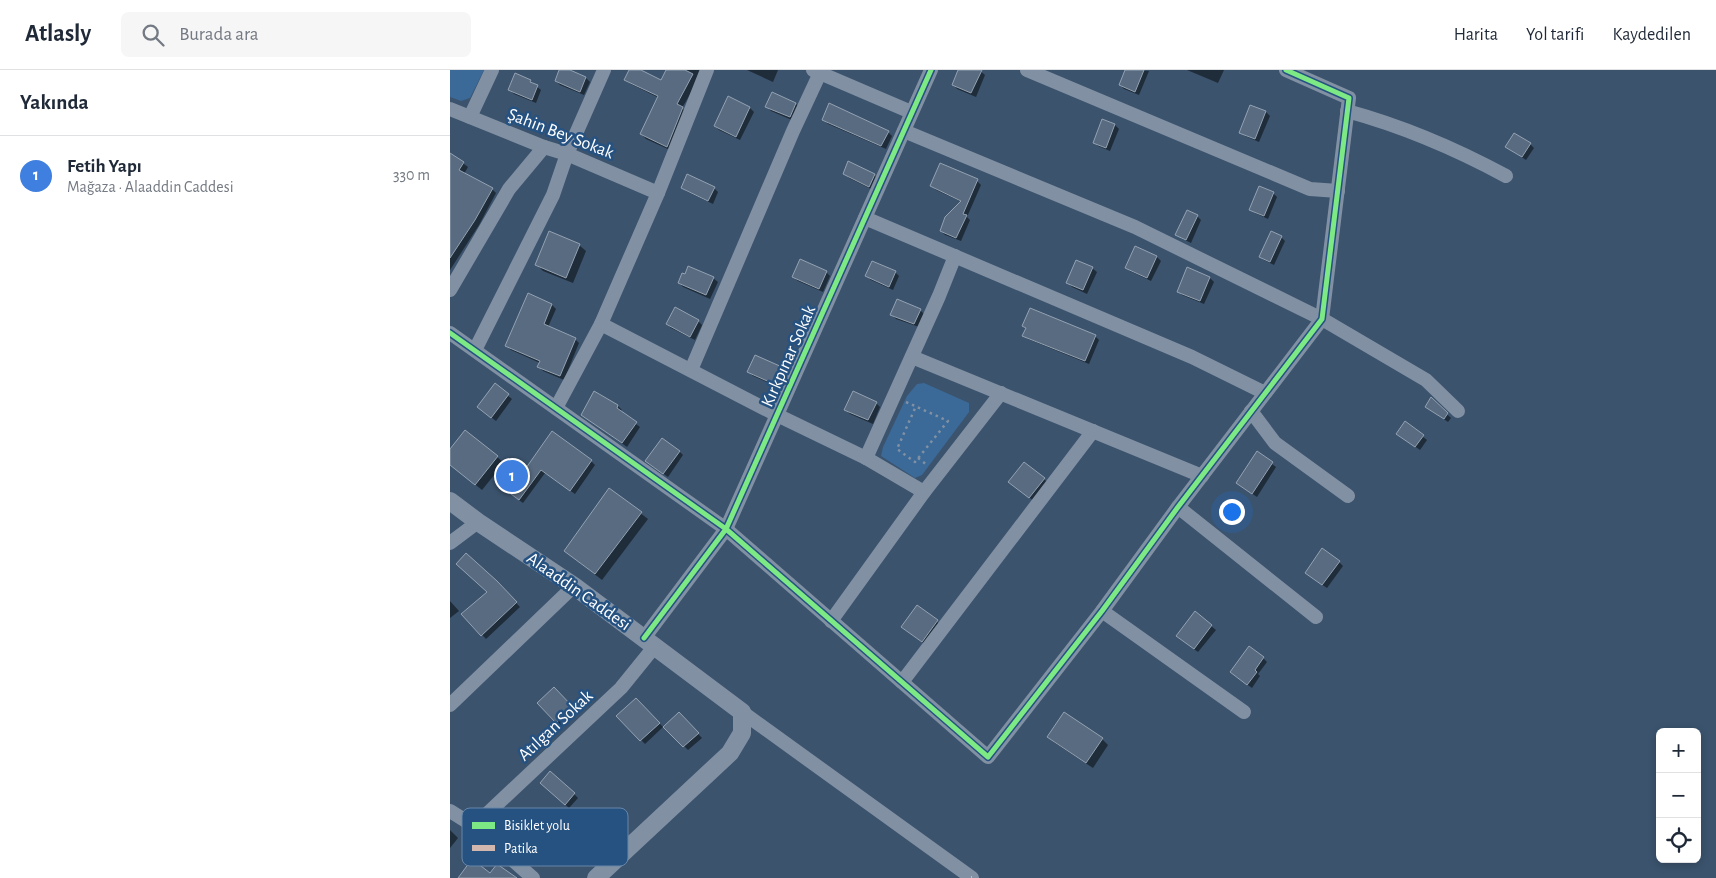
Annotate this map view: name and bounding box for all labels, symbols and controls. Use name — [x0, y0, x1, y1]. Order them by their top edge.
search box — [121, 12, 471, 57]
icon: search — [139, 21, 167, 49]
text: Atlasly — [25, 22, 91, 46]
text: Burada ara — [179, 25, 259, 44]
text: Harita — [1454, 26, 1498, 44]
text: Yol tarifi — [1526, 26, 1584, 44]
text: Kaydedilen — [1612, 26, 1691, 44]
text: Yakında — [20, 92, 89, 113]
street label: Şahin Bey Sokak — [505, 105, 617, 163]
text: Fetih Yapı — [67, 157, 142, 176]
text: 1 — [33, 167, 39, 183]
text: 330 m — [393, 167, 430, 183]
text: Mağaza · Alaaddin Caddesi — [67, 179, 234, 195]
street label: Kırkpınar Sokak — [758, 302, 820, 410]
pin: 1 — [496, 457, 528, 495]
your location — [1219, 499, 1245, 525]
street label: Alaaddin Caddesi — [523, 549, 634, 634]
street label: Atılgan Sokak — [515, 686, 597, 765]
map controls — [1656, 728, 1701, 863]
button: + — [1656, 728, 1701, 773]
button: − — [1656, 773, 1701, 818]
legend — [462, 808, 628, 866]
button: locate — [1656, 818, 1701, 863]
text: Bisiklet yolu — [504, 819, 570, 833]
text: Patika — [504, 842, 538, 856]

